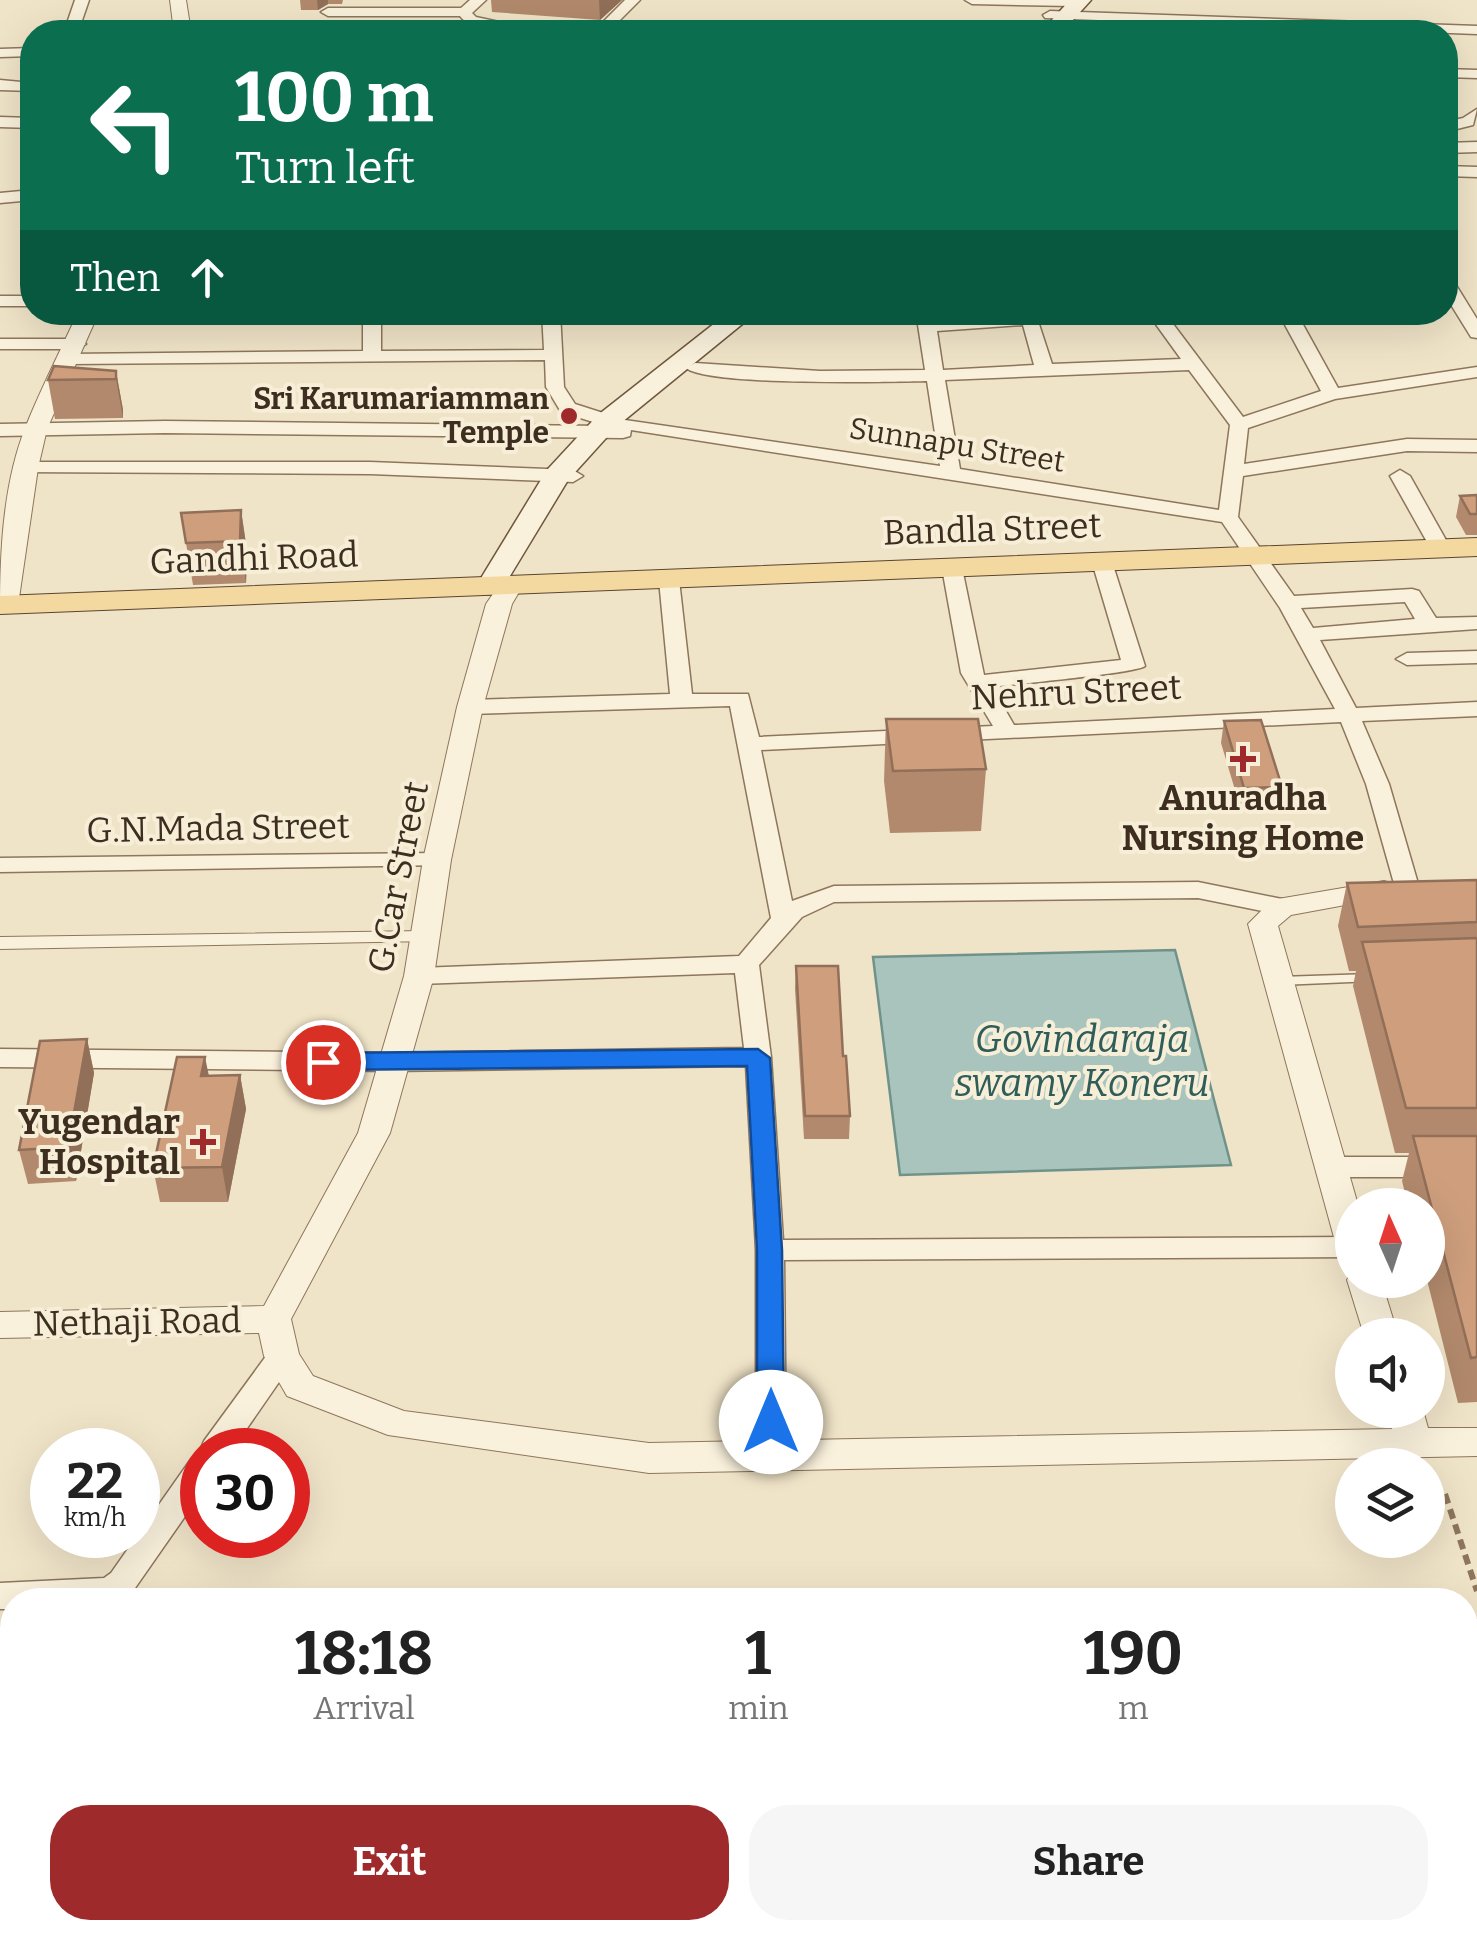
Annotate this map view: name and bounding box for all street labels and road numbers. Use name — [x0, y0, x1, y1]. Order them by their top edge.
street label: Sunnapu Street — [847, 410, 1067, 480]
street label: Bandla Street — [882, 504, 1102, 554]
street label: Gandhi Road — [149, 533, 359, 583]
street label: Nehru Street — [970, 665, 1183, 718]
street label: G.Car Street — [359, 777, 437, 976]
street label: G.N.Mada Street — [86, 805, 350, 851]
street label: Nethaji Road — [32, 1299, 242, 1345]

